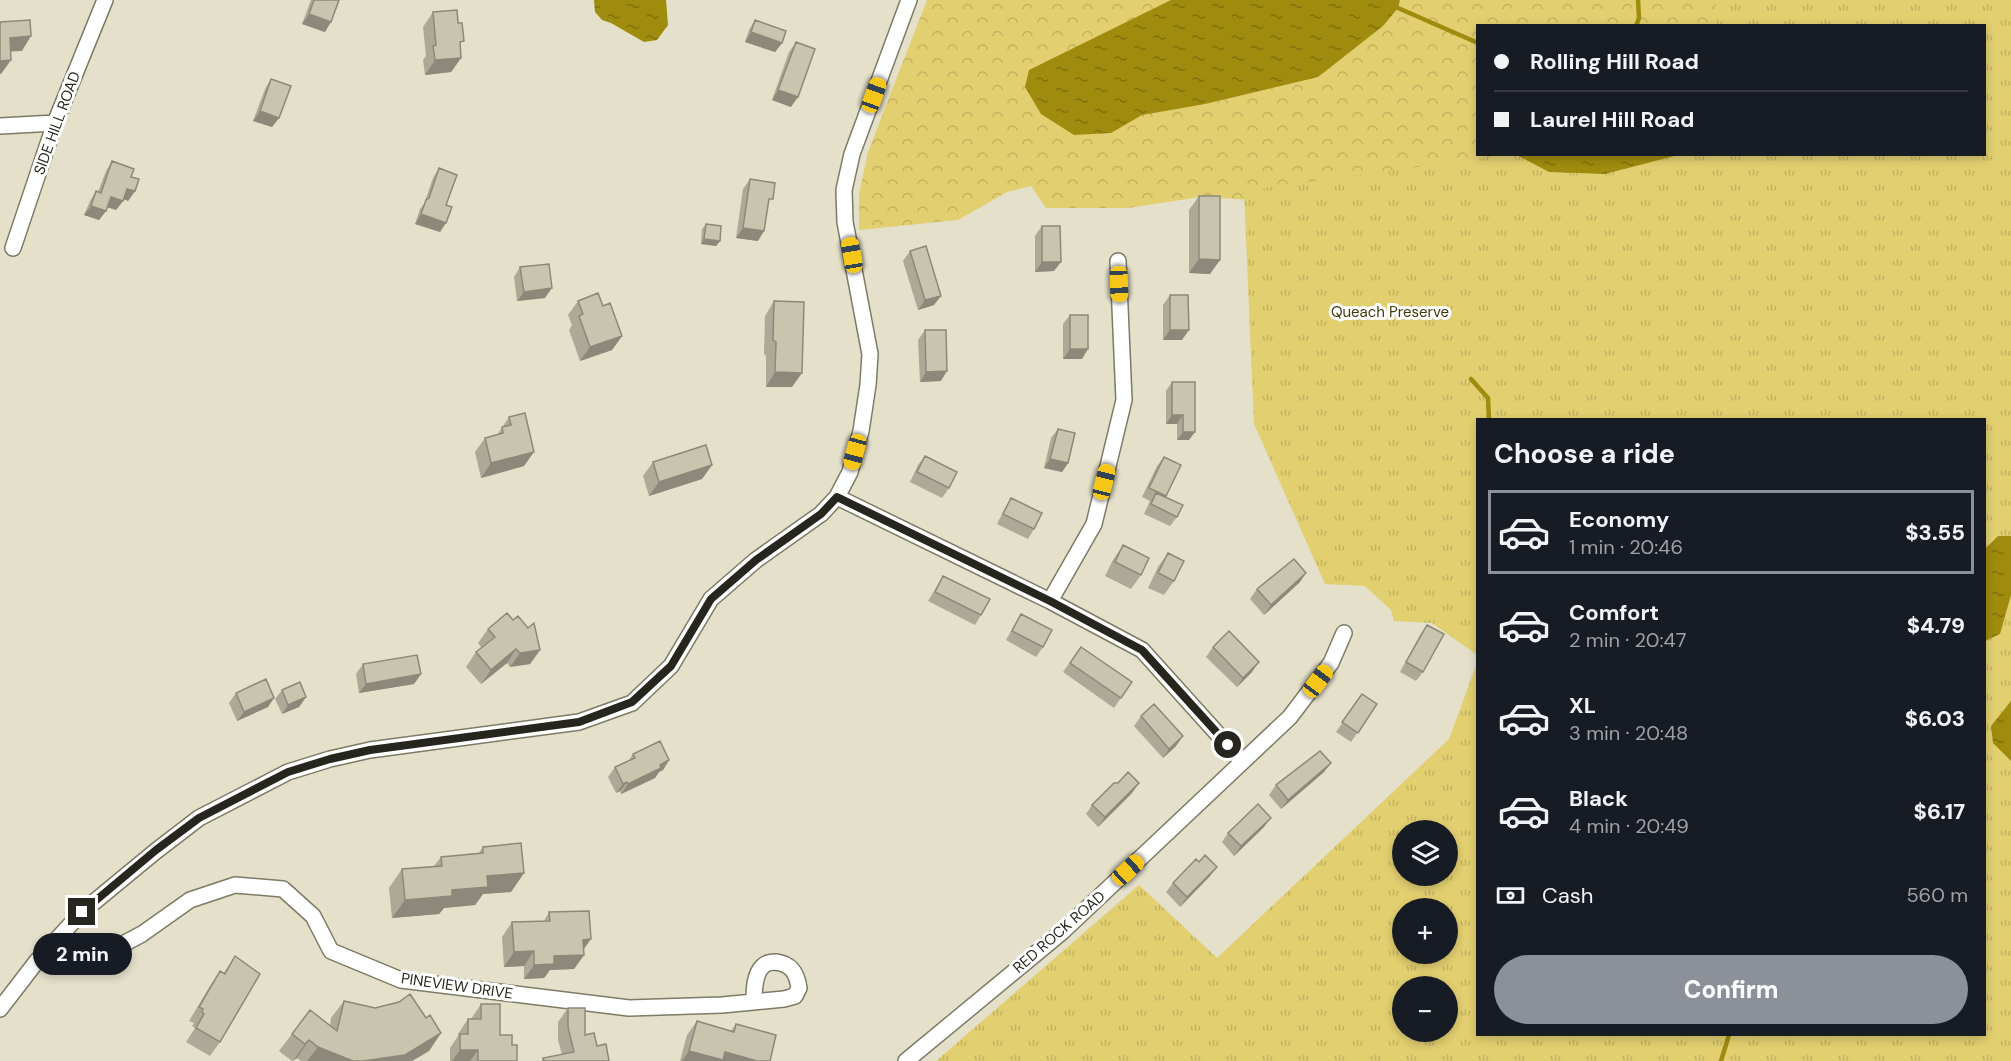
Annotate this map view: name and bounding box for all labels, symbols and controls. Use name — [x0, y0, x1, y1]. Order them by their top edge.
text: Rolling Hill Road — [1530, 47, 1699, 76]
street label: SIDE HILL ROAD — [29, 69, 85, 177]
car — [859, 75, 889, 115]
text: Laurel Hill Road — [1530, 105, 1694, 134]
car — [840, 236, 864, 274]
car — [1109, 266, 1129, 302]
park label: Queach Preserve — [1331, 302, 1449, 322]
car — [842, 432, 868, 472]
text: Choose a ride — [1494, 436, 1675, 471]
car — [1091, 462, 1117, 502]
icon: car — [1497, 505, 1551, 559]
text: Economy — [1569, 505, 1669, 534]
text: $3.55 — [1905, 518, 1965, 547]
text: 1 min · 20:46 — [1569, 534, 1683, 560]
icon: car — [1497, 598, 1551, 652]
text: Comfort — [1569, 598, 1659, 627]
text: $4.79 — [1907, 611, 1965, 640]
text: 2 min · 20:47 — [1569, 627, 1686, 653]
car — [1300, 661, 1336, 701]
icon: car — [1497, 691, 1551, 745]
text: XL — [1569, 691, 1596, 720]
text: $6.03 — [1905, 704, 1965, 733]
text: 3 min · 20:48 — [1569, 720, 1688, 746]
route start — [1214, 731, 1241, 758]
icon: car — [1497, 784, 1551, 838]
text: Black — [1569, 784, 1628, 813]
text: $6.17 — [1914, 797, 1965, 826]
text: 4 min · 20:49 — [1569, 813, 1689, 839]
map controls — [1392, 820, 1458, 1042]
button: layers — [1392, 820, 1458, 886]
car — [1109, 851, 1147, 889]
icon: cash — [1494, 879, 1527, 912]
text: Cash — [1542, 881, 1593, 910]
text: 560 m — [1906, 882, 1968, 908]
street label: RED ROCK ROAD — [1009, 886, 1109, 978]
route end — [68, 898, 95, 925]
button: + — [1392, 898, 1458, 964]
callout: 2 min — [32, 933, 132, 975]
text: 2 min — [56, 941, 109, 967]
button: Confirm — [1494, 955, 1968, 1024]
street label: PINEVIEW DRIVE — [400, 968, 514, 1004]
button: − — [1392, 976, 1458, 1042]

